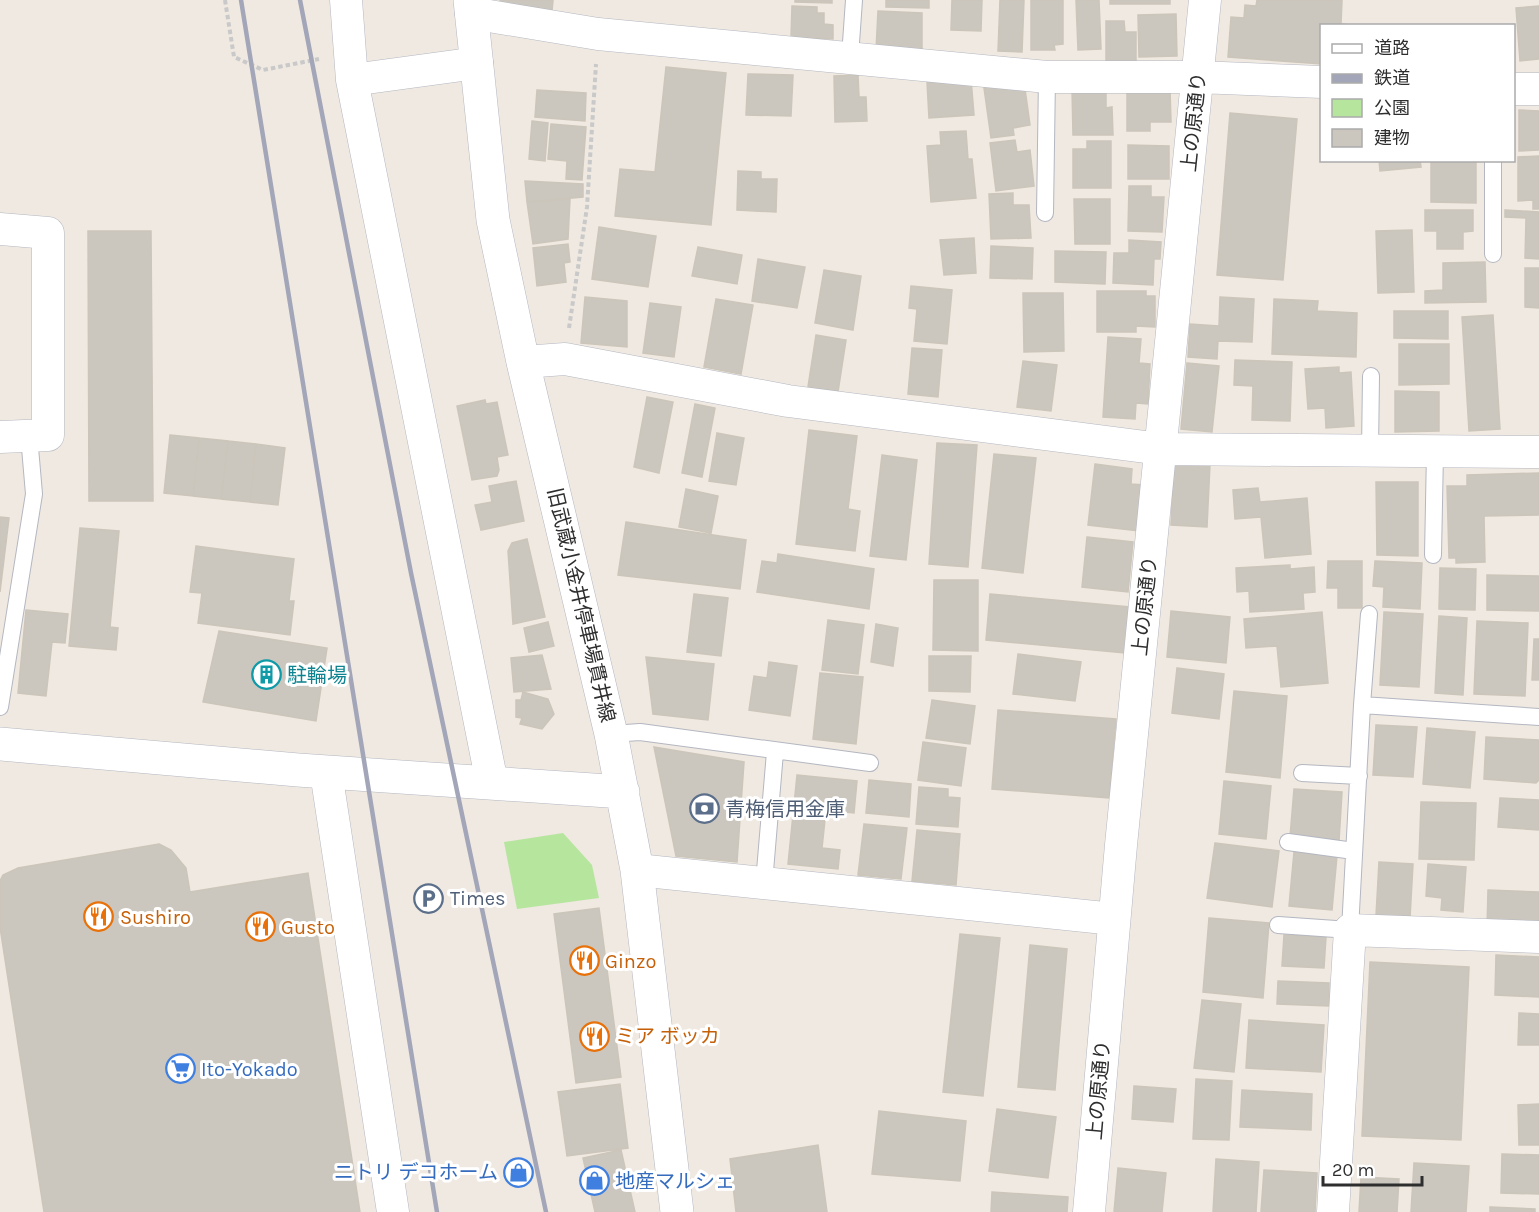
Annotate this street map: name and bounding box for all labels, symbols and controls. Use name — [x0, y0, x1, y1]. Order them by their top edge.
legend — [1320, 24, 1515, 162]
text: 道路 — [1374, 37, 1410, 59]
text: 鉄道 — [1374, 67, 1410, 89]
street label: 上の原通り — [1177, 71, 1211, 173]
text: 公園 — [1374, 97, 1410, 119]
text: 建物 — [1374, 127, 1410, 149]
street label: 旧武蔵小金井停車場貫井線 — [543, 485, 619, 725]
street label: 上の原通り — [1128, 555, 1162, 657]
building icon: 駐輪場 — [250, 659, 282, 691]
place label: 駐輪場 — [287, 664, 347, 687]
bank icon: 青梅信用金庫 — [688, 793, 720, 825]
place label: 青梅信用金庫 — [725, 798, 845, 821]
parking icon: Times — [413, 882, 445, 914]
place label: Times — [450, 887, 505, 910]
restaurant icon: Sushiro — [83, 901, 115, 933]
place label: Sushiro — [120, 906, 191, 929]
restaurant icon: Gusto — [244, 911, 276, 943]
place label: Gusto — [281, 916, 335, 939]
restaurant icon: Ginzo — [568, 945, 600, 977]
place label: Ginzo — [605, 950, 656, 973]
restaurant icon: ミア ボッカ — [578, 1020, 610, 1052]
place label: ミア ボッカ — [615, 1025, 720, 1048]
street label: 上の原通り — [1083, 1039, 1115, 1141]
supermarket icon: Ito-Yokado — [164, 1053, 196, 1085]
place label: Ito-Yokado — [201, 1058, 298, 1081]
scale bar — [1323, 1149, 1422, 1187]
shop icon: ニトリ デコホーム — [503, 1156, 535, 1188]
text: 20 m — [1332, 1159, 1374, 1181]
place label: ニトリ デコホーム — [334, 1161, 498, 1184]
shop icon: 地産マルシェ — [578, 1165, 610, 1197]
place label: 地産マルシェ — [615, 1170, 735, 1193]

